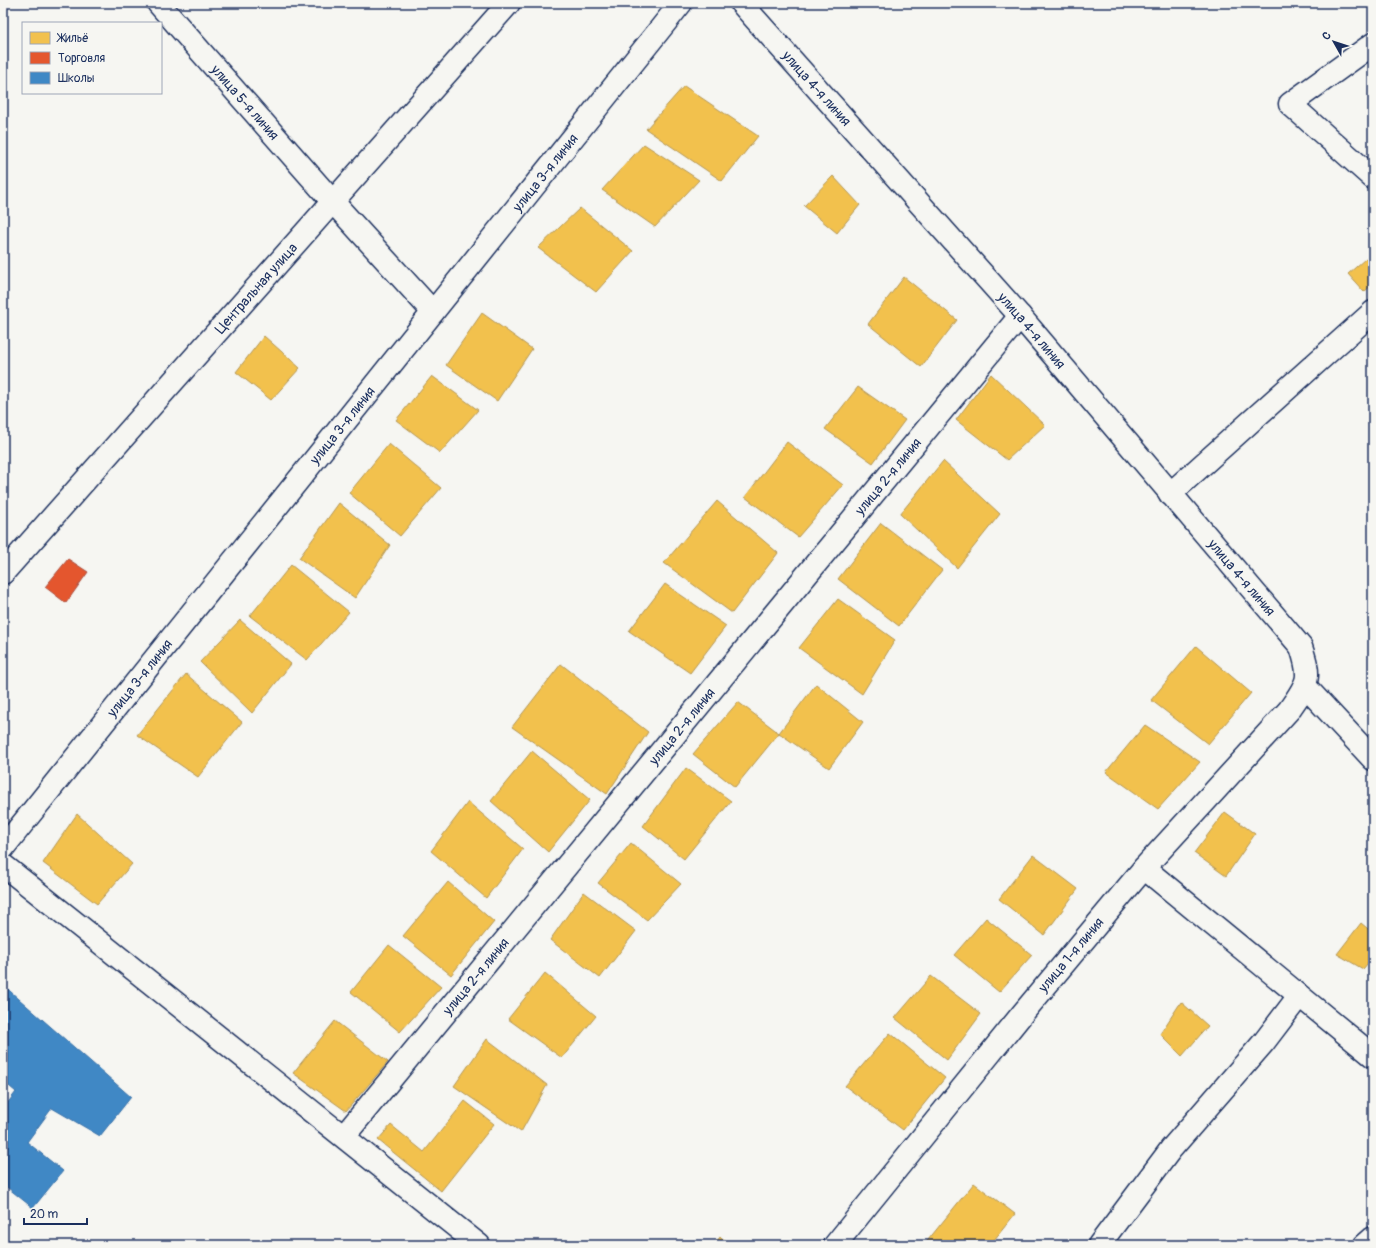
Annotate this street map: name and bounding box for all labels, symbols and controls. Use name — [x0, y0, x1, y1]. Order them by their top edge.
legend — [22, 22, 162, 94]
north arrow — [1314, 22, 1354, 62]
text: С — [1319, 29, 1334, 43]
text: Жильё — [56, 31, 89, 46]
street label: улица 4-я линия — [778, 46, 855, 129]
text: Торговля — [58, 51, 106, 66]
street label: улица 5-я линия — [207, 60, 283, 143]
text: Школы — [58, 71, 95, 86]
street label: улица 3-я линия — [508, 130, 581, 216]
street label: Центральная улица — [211, 239, 301, 337]
street label: улица 4-я линия — [994, 288, 1069, 372]
street label: улица 3-я линия — [305, 383, 378, 468]
street label: улица 2-я линия — [851, 434, 925, 519]
street label: улица 4-я линия — [1204, 535, 1279, 619]
street label: улица 3-я линия — [103, 636, 176, 721]
street label: улица 2-я линия — [644, 684, 718, 769]
street label: улица 1-я линия — [1034, 914, 1107, 997]
street label: улица 2-я линия — [438, 934, 512, 1019]
scale bar — [24, 1200, 87, 1226]
text: 20 m — [30, 1207, 59, 1222]

